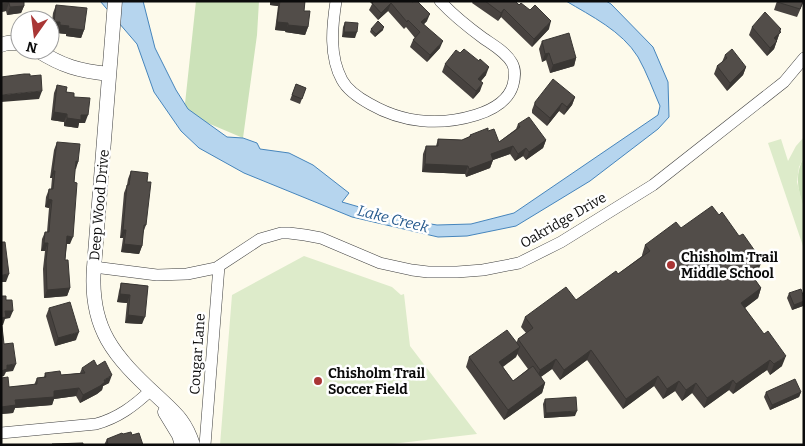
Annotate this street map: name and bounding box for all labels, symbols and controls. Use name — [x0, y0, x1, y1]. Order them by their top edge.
north arrow — [10, 10, 60, 60]
text: N — [24, 38, 39, 57]
street label: Deep Wood Drive — [86, 149, 113, 261]
street label: Oakridge Drive — [517, 189, 609, 252]
water label: Lake Creek — [356, 201, 431, 237]
place label: Chisholm Trail Middle School — [681, 249, 779, 282]
marker: Chisholm Trail Middle School — [665, 259, 677, 271]
street label: Cougar Lane — [186, 313, 209, 395]
place label: Chisholm Trail Soccer Field — [328, 365, 426, 398]
marker: Chisholm Trail Soccer Field — [312, 375, 324, 387]

